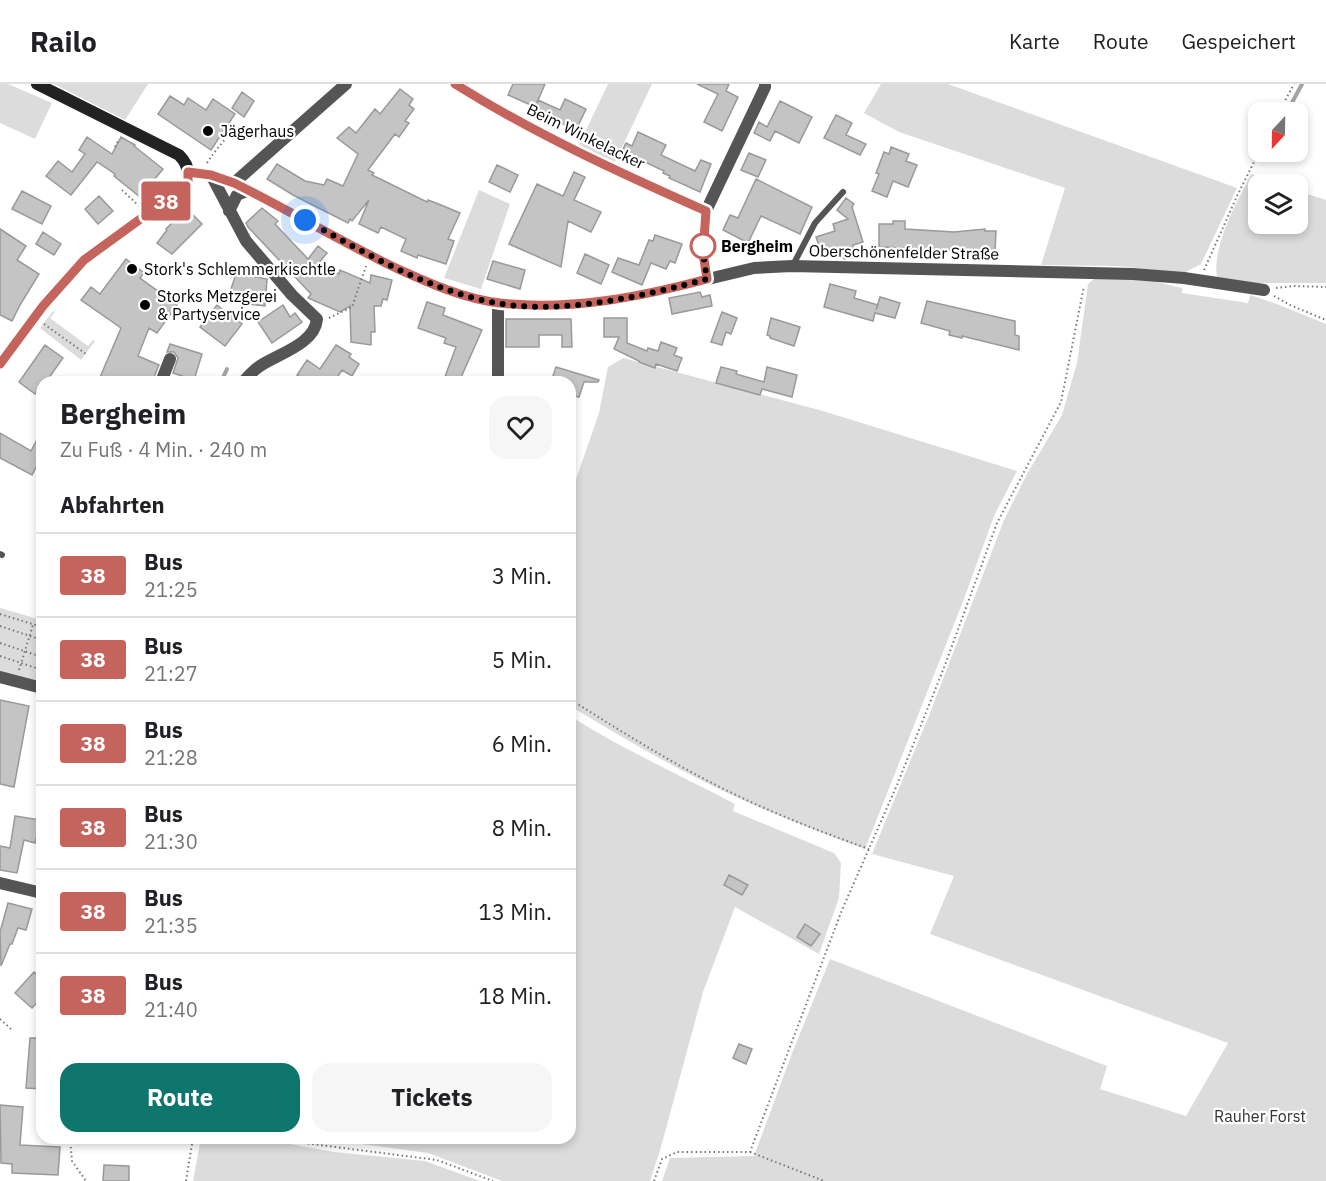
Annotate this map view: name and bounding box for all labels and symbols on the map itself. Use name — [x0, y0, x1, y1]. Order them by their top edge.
street label: Beim Winkelacker — [524, 99, 648, 173]
north arrow — [1248, 102, 1308, 162]
place label: Jägerhaus — [220, 121, 294, 141]
marker: Jägerhaus — [201, 124, 215, 138]
line badge: 38 — [139, 182, 193, 220]
your location — [290, 205, 320, 235]
marker: Bergheim — [690, 233, 716, 259]
place label: Bergheim — [721, 236, 793, 256]
street label: Oberschönenfelder Straße — [809, 240, 1000, 264]
place label: Stork's Schlemmerkischtle — [144, 259, 336, 279]
marker: Stork's Schlemmerkischtle — [125, 262, 139, 276]
place label: Storks Metzgerei & Partyservice — [157, 286, 277, 324]
marker: Storks Metzgerei & Partyservice — [138, 298, 152, 312]
park label: Rauher Forst — [1214, 1106, 1306, 1126]

